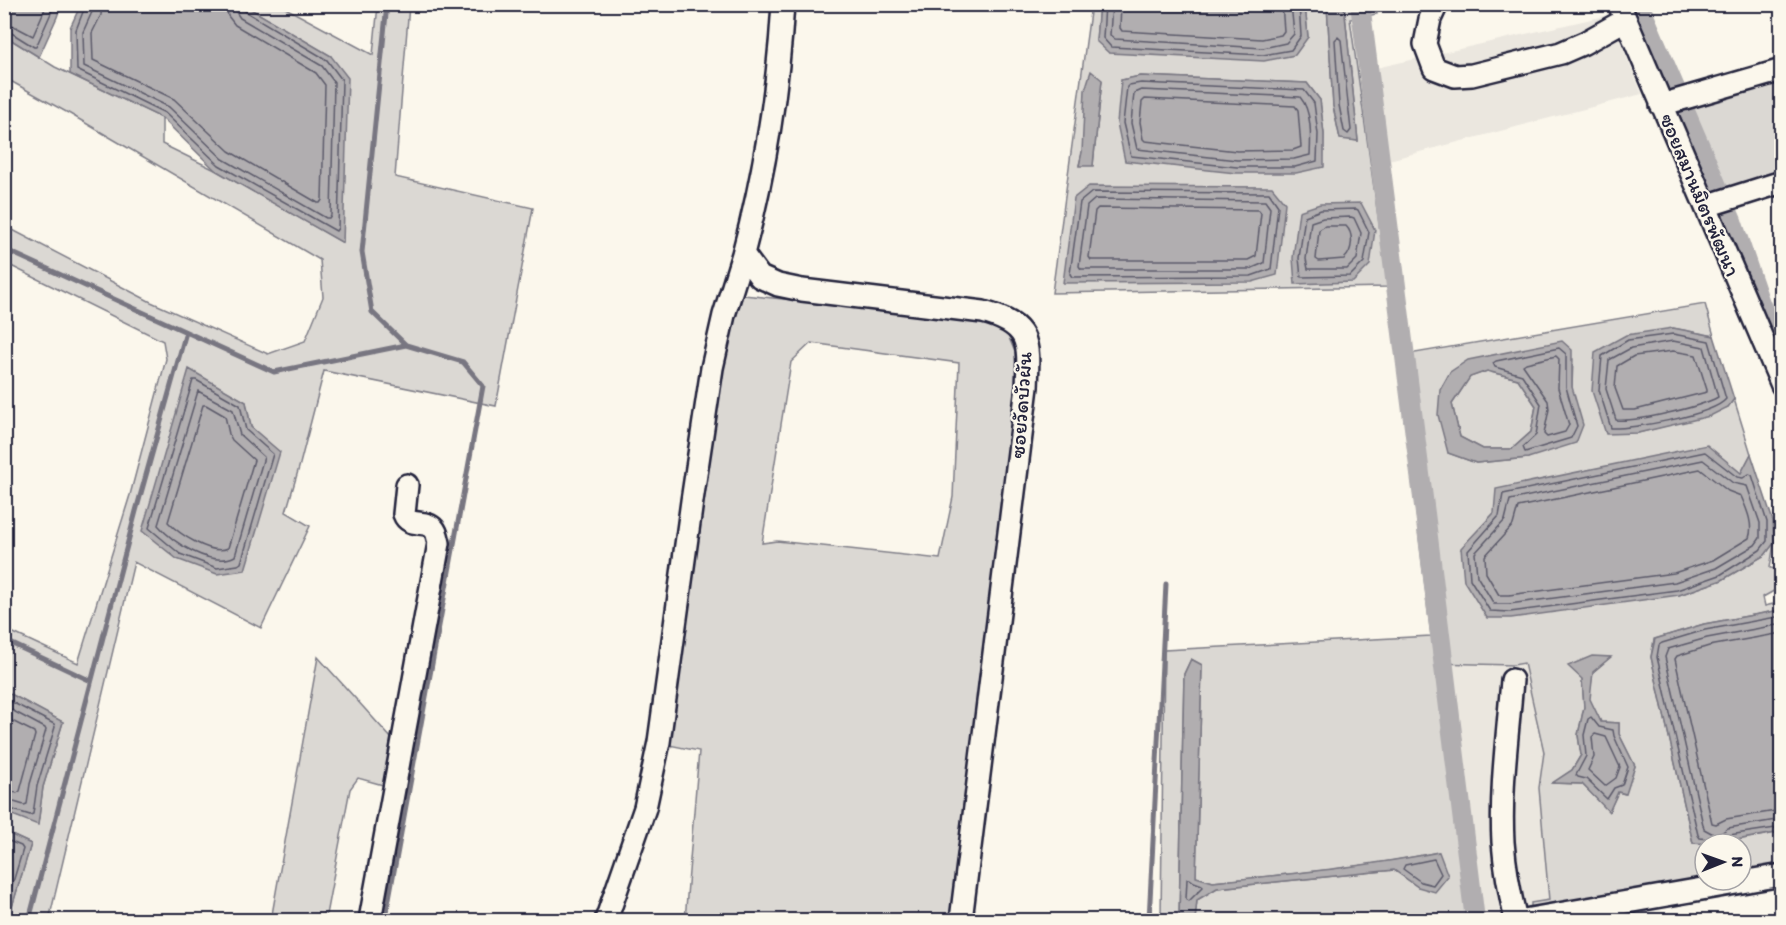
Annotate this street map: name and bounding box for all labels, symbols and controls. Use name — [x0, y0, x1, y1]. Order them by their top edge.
street label: ซอยสมานมิตรพัฒนา — [1655, 110, 1746, 280]
street label: ซอยวัดบัวผัน — [1004, 351, 1037, 459]
north arrow — [1693, 832, 1753, 892]
text: N — [1728, 856, 1747, 867]

